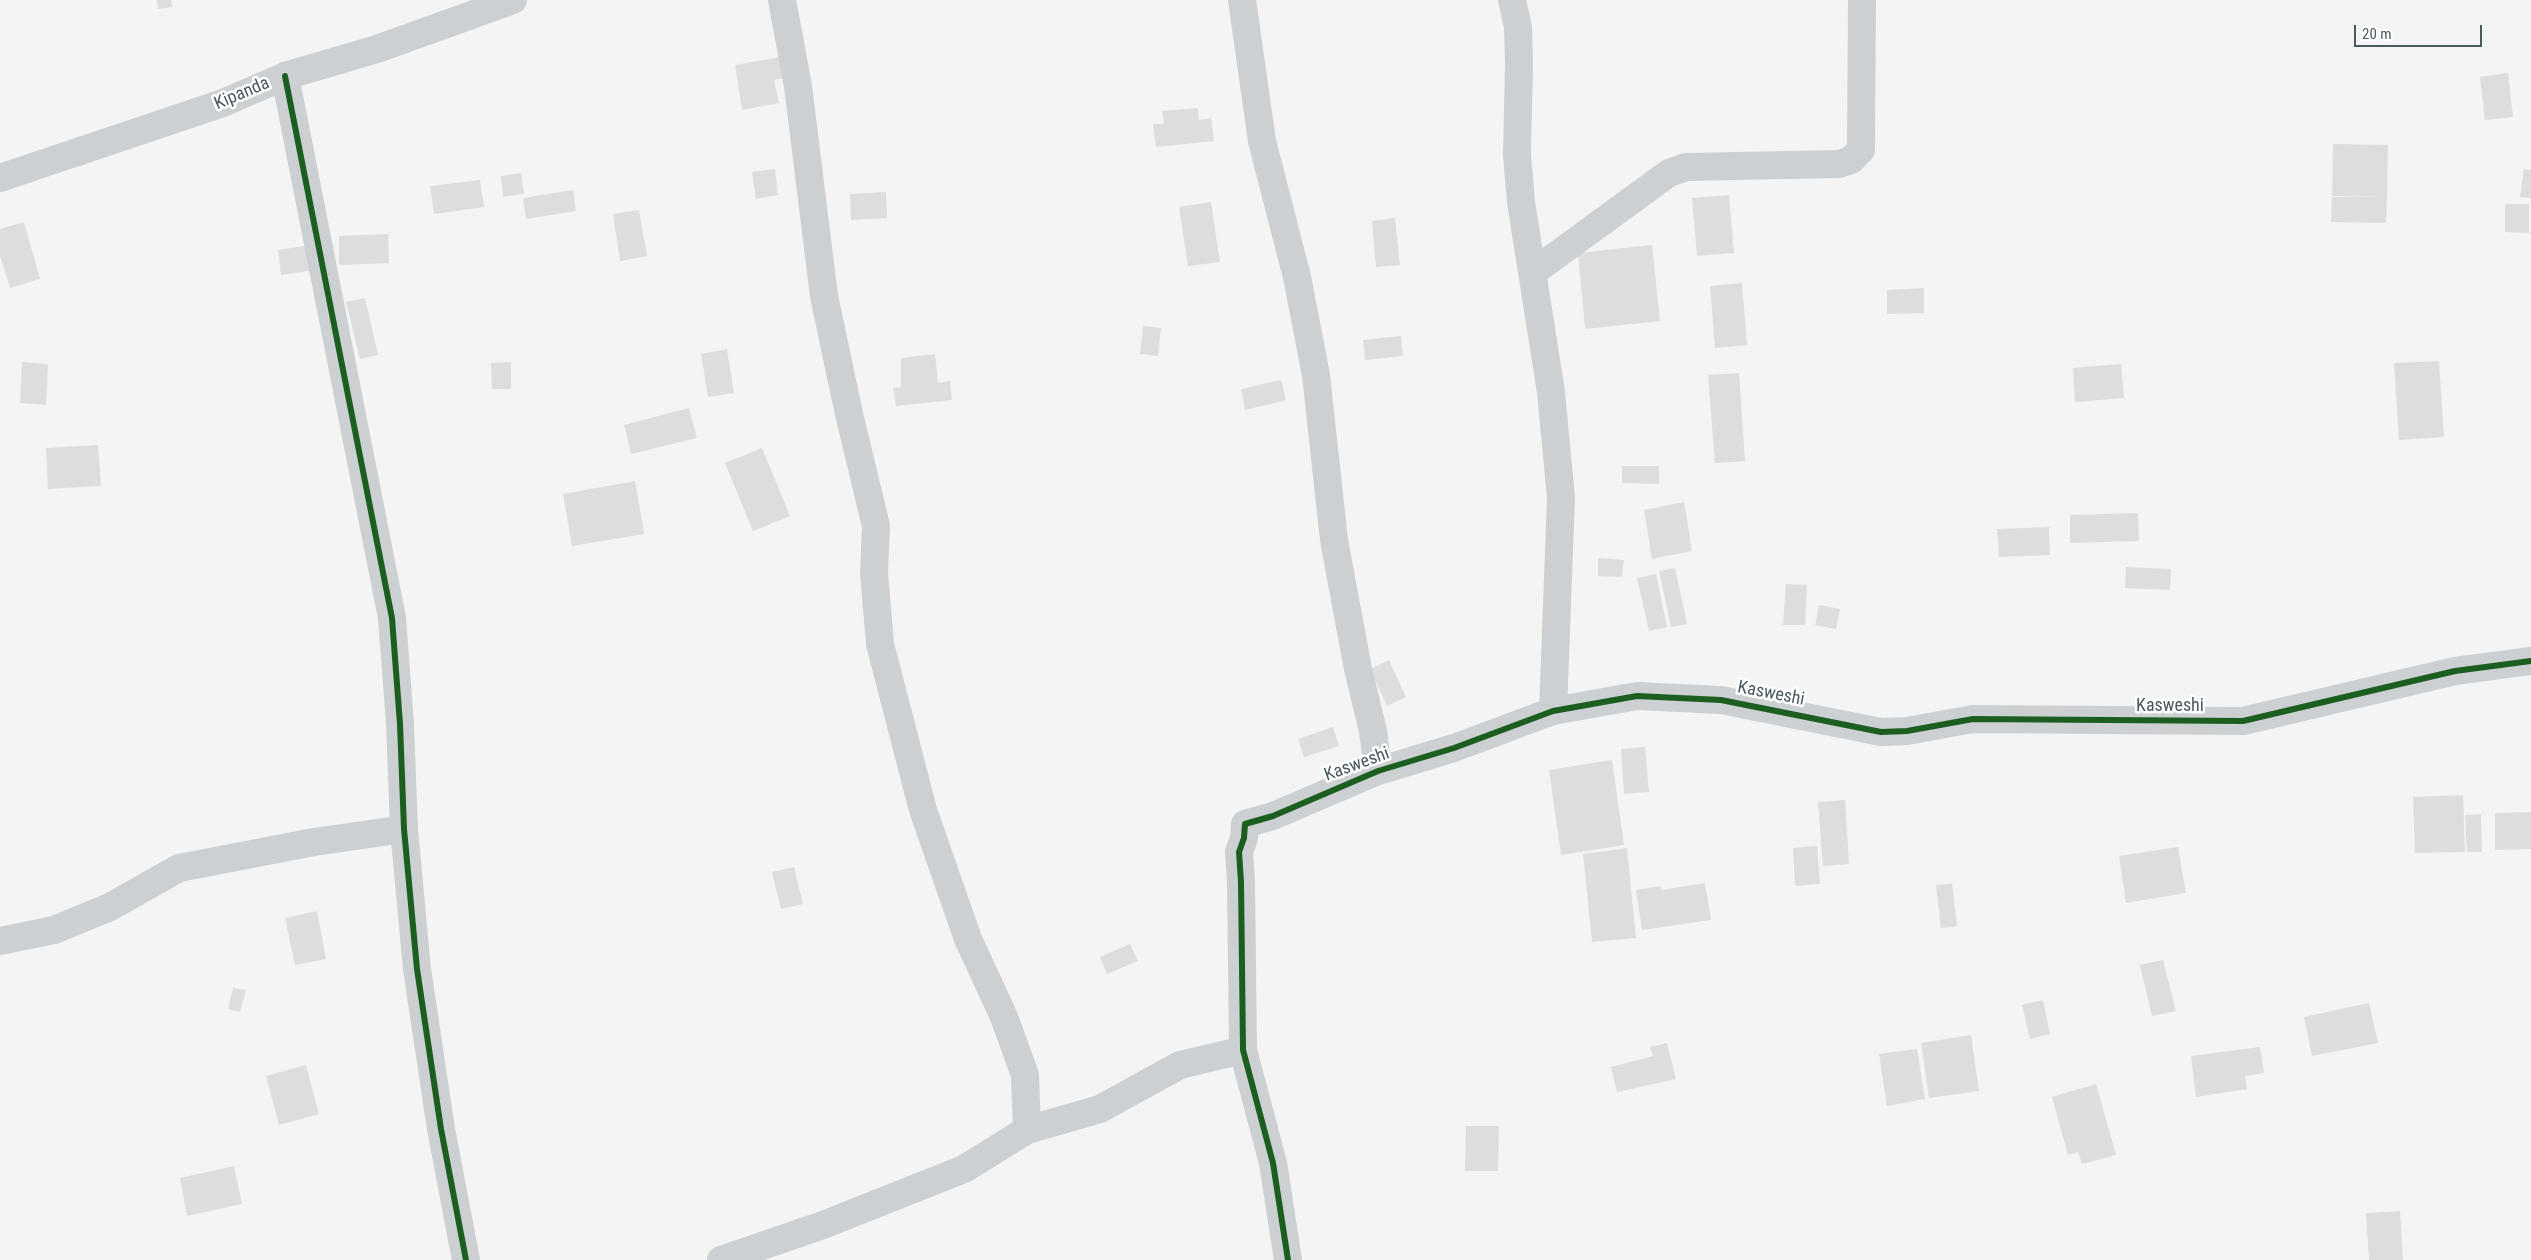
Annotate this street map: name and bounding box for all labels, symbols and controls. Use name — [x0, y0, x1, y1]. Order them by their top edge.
scale bar — [2356, 15, 2484, 47]
text: 20 m — [2362, 25, 2392, 43]
street label: Kipanda — [211, 73, 273, 115]
street label: Kasweshi — [1736, 677, 1806, 711]
street label: Kasweshi — [2136, 695, 2204, 717]
street label: Kasweshi — [1321, 743, 1393, 787]

